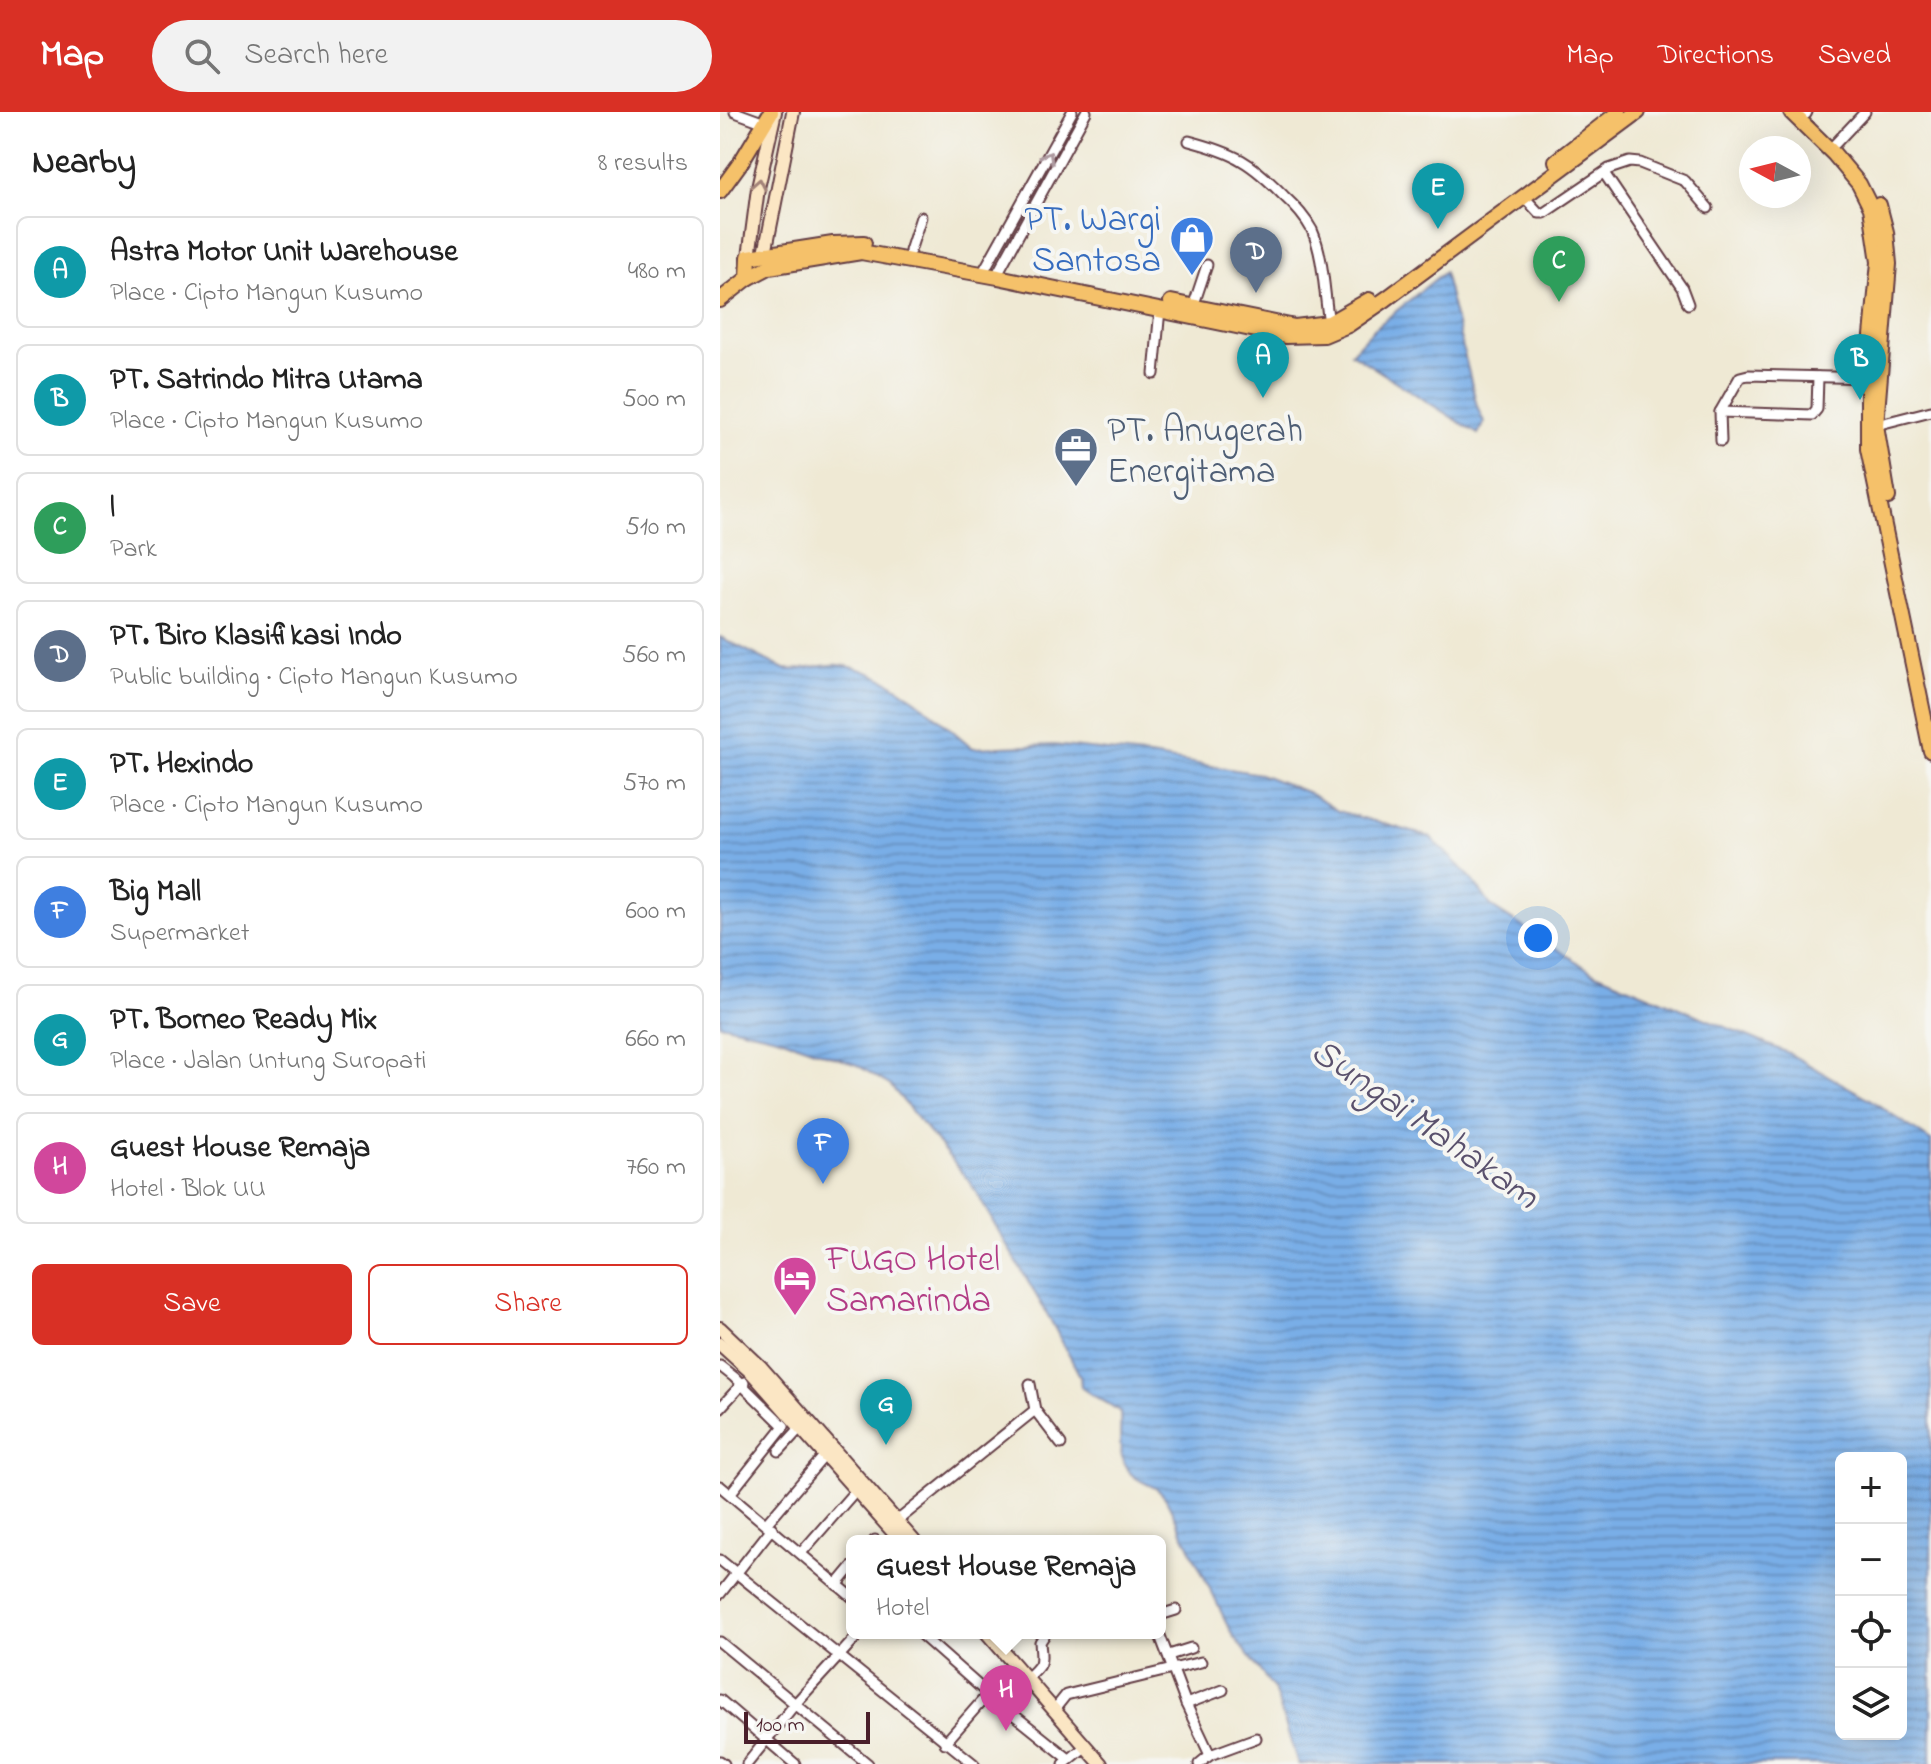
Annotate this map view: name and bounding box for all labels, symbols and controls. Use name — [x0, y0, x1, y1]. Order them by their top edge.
search box — [152, 20, 712, 92]
text: Map — [40, 28, 104, 84]
icon: search — [180, 34, 224, 78]
text: Search here — [244, 34, 388, 78]
text: Map — [1566, 36, 1614, 77]
text: Directions — [1658, 36, 1774, 77]
text: Saved — [1818, 36, 1891, 77]
north arrow — [1739, 136, 1811, 208]
text: Nearby — [32, 139, 136, 189]
text: 8 results — [598, 145, 688, 183]
one-way arrow — [1038, 151, 1053, 165]
pin: E — [1412, 163, 1464, 229]
one-way arrow — [750, 178, 767, 191]
place label: PT. Wargi Santosa — [1024, 195, 1161, 289]
shop icon: PT. Wargi Santosa — [1168, 214, 1216, 277]
pin: D — [1230, 227, 1282, 293]
text: Astra Motor Unit Warehouse — [110, 231, 458, 275]
pin: C — [1533, 236, 1585, 302]
text: A — [52, 253, 68, 291]
text: 480 m — [628, 253, 686, 291]
text: Place · Cipto Mangun Kusumo — [110, 275, 423, 313]
pin: A — [1237, 332, 1289, 398]
pin: B — [1834, 334, 1886, 400]
text: PT. Satrindo Mitra Utama — [110, 359, 423, 403]
text: B — [51, 381, 69, 419]
text: 500 m — [622, 381, 686, 419]
text: Place · Cipto Mangun Kusumo — [110, 403, 423, 441]
place label: PT. Anugerah Energitama — [1107, 406, 1303, 500]
office icon: PT. Anugerah Energitama — [1052, 425, 1100, 488]
text: l — [110, 487, 115, 531]
text: C — [53, 509, 67, 547]
text: 510 m — [625, 509, 686, 547]
text: Park — [110, 531, 157, 569]
text: PT. Biro Klasifikasi Indo — [110, 615, 402, 659]
text: D — [50, 637, 70, 675]
text: 560 m — [622, 637, 686, 675]
text: Public building · Cipto Mangun Kusumo — [110, 659, 518, 697]
text: PT. Hexindo — [110, 743, 253, 787]
text: E — [52, 765, 68, 803]
text: 570 m — [623, 765, 686, 803]
text: Place · Cipto Mangun Kusumo — [110, 787, 423, 825]
text: Big Mall — [110, 871, 201, 915]
text: F — [52, 893, 68, 931]
text: 600 m — [625, 893, 686, 931]
text: Supermarket — [110, 915, 249, 953]
your location — [1518, 918, 1558, 958]
text: PT. Borneo Ready Mix — [110, 999, 377, 1043]
text: G — [52, 1021, 68, 1059]
text: 660 m — [625, 1021, 686, 1059]
water label: Sungai Mahakam — [1298, 1026, 1550, 1225]
text: Place · Jalan Untung Suropati — [110, 1043, 427, 1081]
pin: F — [797, 1118, 849, 1184]
text: Guest House Remaja — [110, 1127, 370, 1171]
text: H — [52, 1149, 68, 1187]
text: 760 m — [626, 1149, 686, 1187]
text: Hotel · Blok UU — [110, 1171, 266, 1209]
place label: FUGO Hotel Samarinda — [825, 1235, 1000, 1329]
hotel icon: FUGO Hotel Samarinda — [771, 1254, 819, 1317]
button: Save — [32, 1264, 352, 1345]
button: Share — [368, 1264, 688, 1345]
pin: G — [860, 1379, 912, 1445]
map controls — [1835, 1452, 1907, 1740]
button: + — [1835, 1452, 1907, 1524]
button: − — [1835, 1524, 1907, 1596]
popup — [846, 1535, 1166, 1639]
text: Guest House Remaja — [876, 1546, 1136, 1590]
text: Hotel — [876, 1590, 929, 1628]
button: locate — [1835, 1596, 1907, 1668]
pin: H — [980, 1665, 1032, 1731]
button: layers — [1835, 1668, 1907, 1740]
scale bar — [744, 1708, 870, 1744]
text: 100 m — [756, 1710, 805, 1742]

